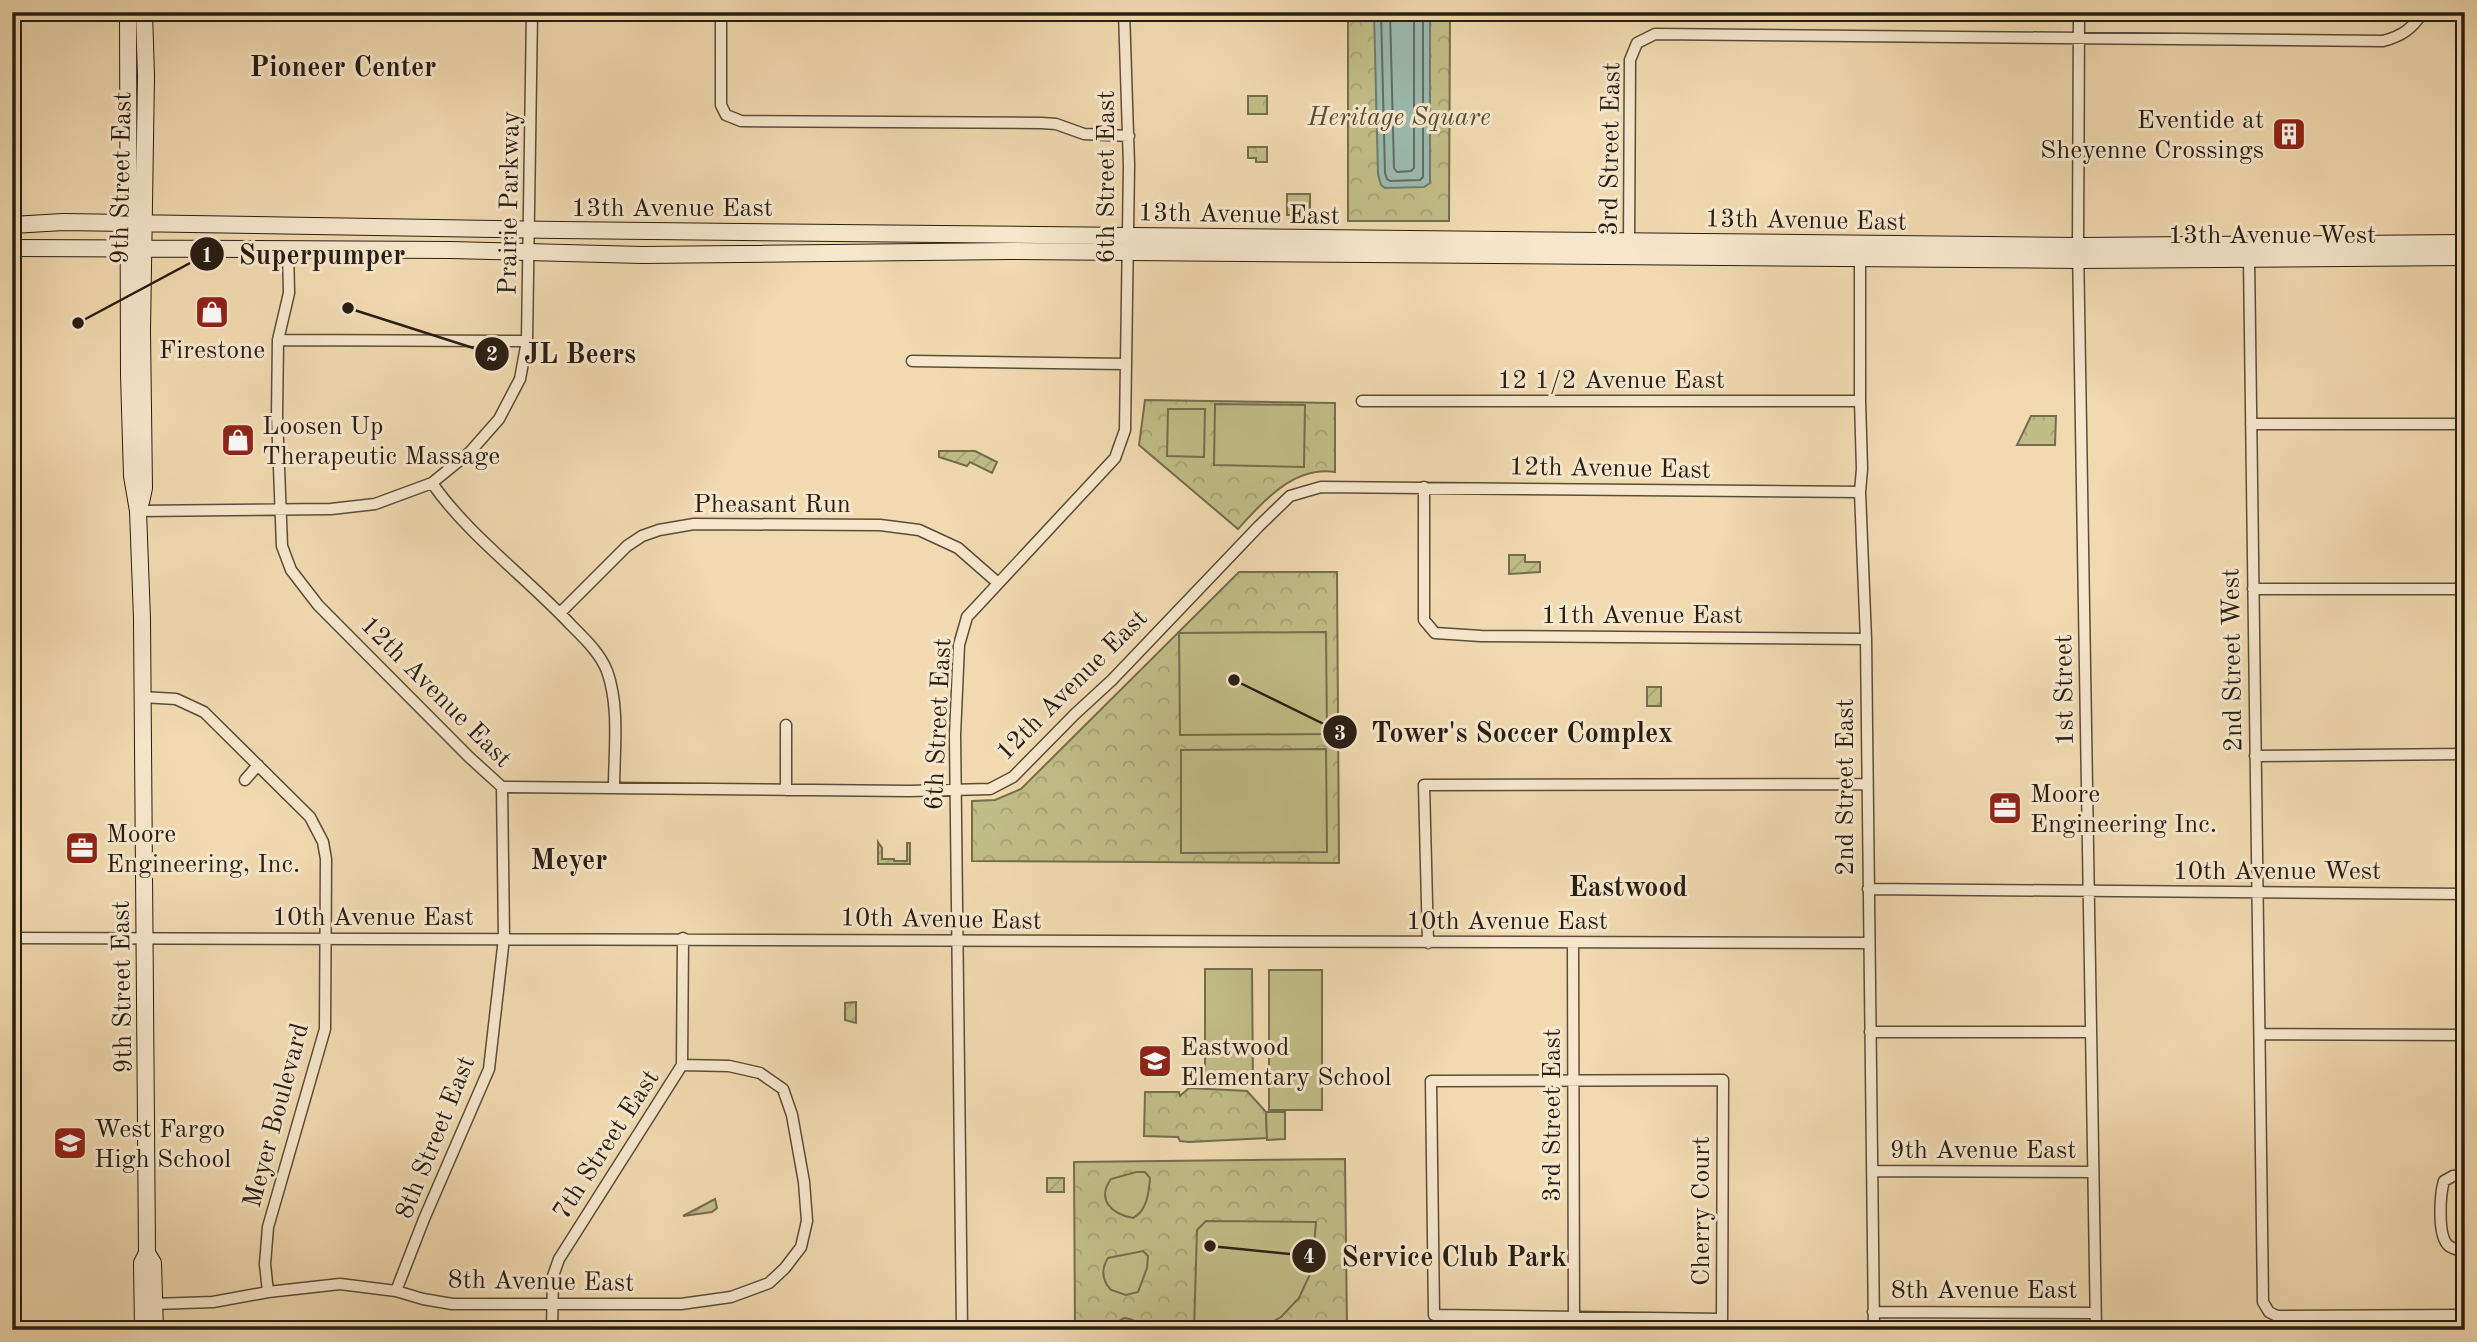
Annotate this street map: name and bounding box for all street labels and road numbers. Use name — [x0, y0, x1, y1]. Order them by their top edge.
street label: 3rd Street East — [1596, 62, 1626, 236]
street label: 9th Street East — [107, 91, 137, 265]
street label: 6th Street East — [1094, 91, 1120, 263]
street label: Prairie Parkway — [495, 110, 525, 295]
street label: 13th Avenue East — [571, 196, 773, 222]
street label: 13th Avenue East — [1138, 200, 1340, 230]
street label: 13th Avenue East — [1705, 206, 1907, 236]
street label: 13th Avenue West — [2168, 223, 2376, 249]
street label: 12 1/2 Avenue East — [1497, 368, 1725, 394]
street label: 12th Avenue East — [1509, 454, 1711, 484]
street label: Pheasant Run — [693, 492, 851, 518]
street label: 2nd Street West — [2218, 568, 2248, 752]
street label: 11th Avenue East — [1541, 603, 1743, 629]
street label: 12th Avenue East — [992, 605, 1153, 766]
street label: 12th Avenue East — [355, 612, 516, 773]
street label: 1st Street — [2051, 634, 2079, 746]
street label: 6th Street East — [921, 637, 957, 811]
street label: 2nd Street East — [1833, 698, 1859, 876]
street label: 10th Avenue West — [2173, 859, 2381, 885]
street label: 9th Street East — [108, 900, 138, 1074]
street label: 10th Avenue East — [272, 905, 474, 931]
street label: 10th Avenue East — [840, 905, 1042, 935]
street label: 10th Avenue East — [1406, 909, 1608, 935]
street label: Meyer Boulevard — [240, 1020, 314, 1211]
street label: 3rd Street East — [1540, 1028, 1566, 1202]
street label: 8th Street East — [391, 1053, 480, 1223]
street label: 7th Street East — [549, 1065, 665, 1225]
street label: Cherry Court — [1689, 1136, 1715, 1286]
street label: 9th Avenue East — [1890, 1138, 2076, 1164]
street label: 8th Avenue East — [447, 1267, 634, 1297]
street label: 8th Avenue East — [1891, 1278, 2077, 1304]

